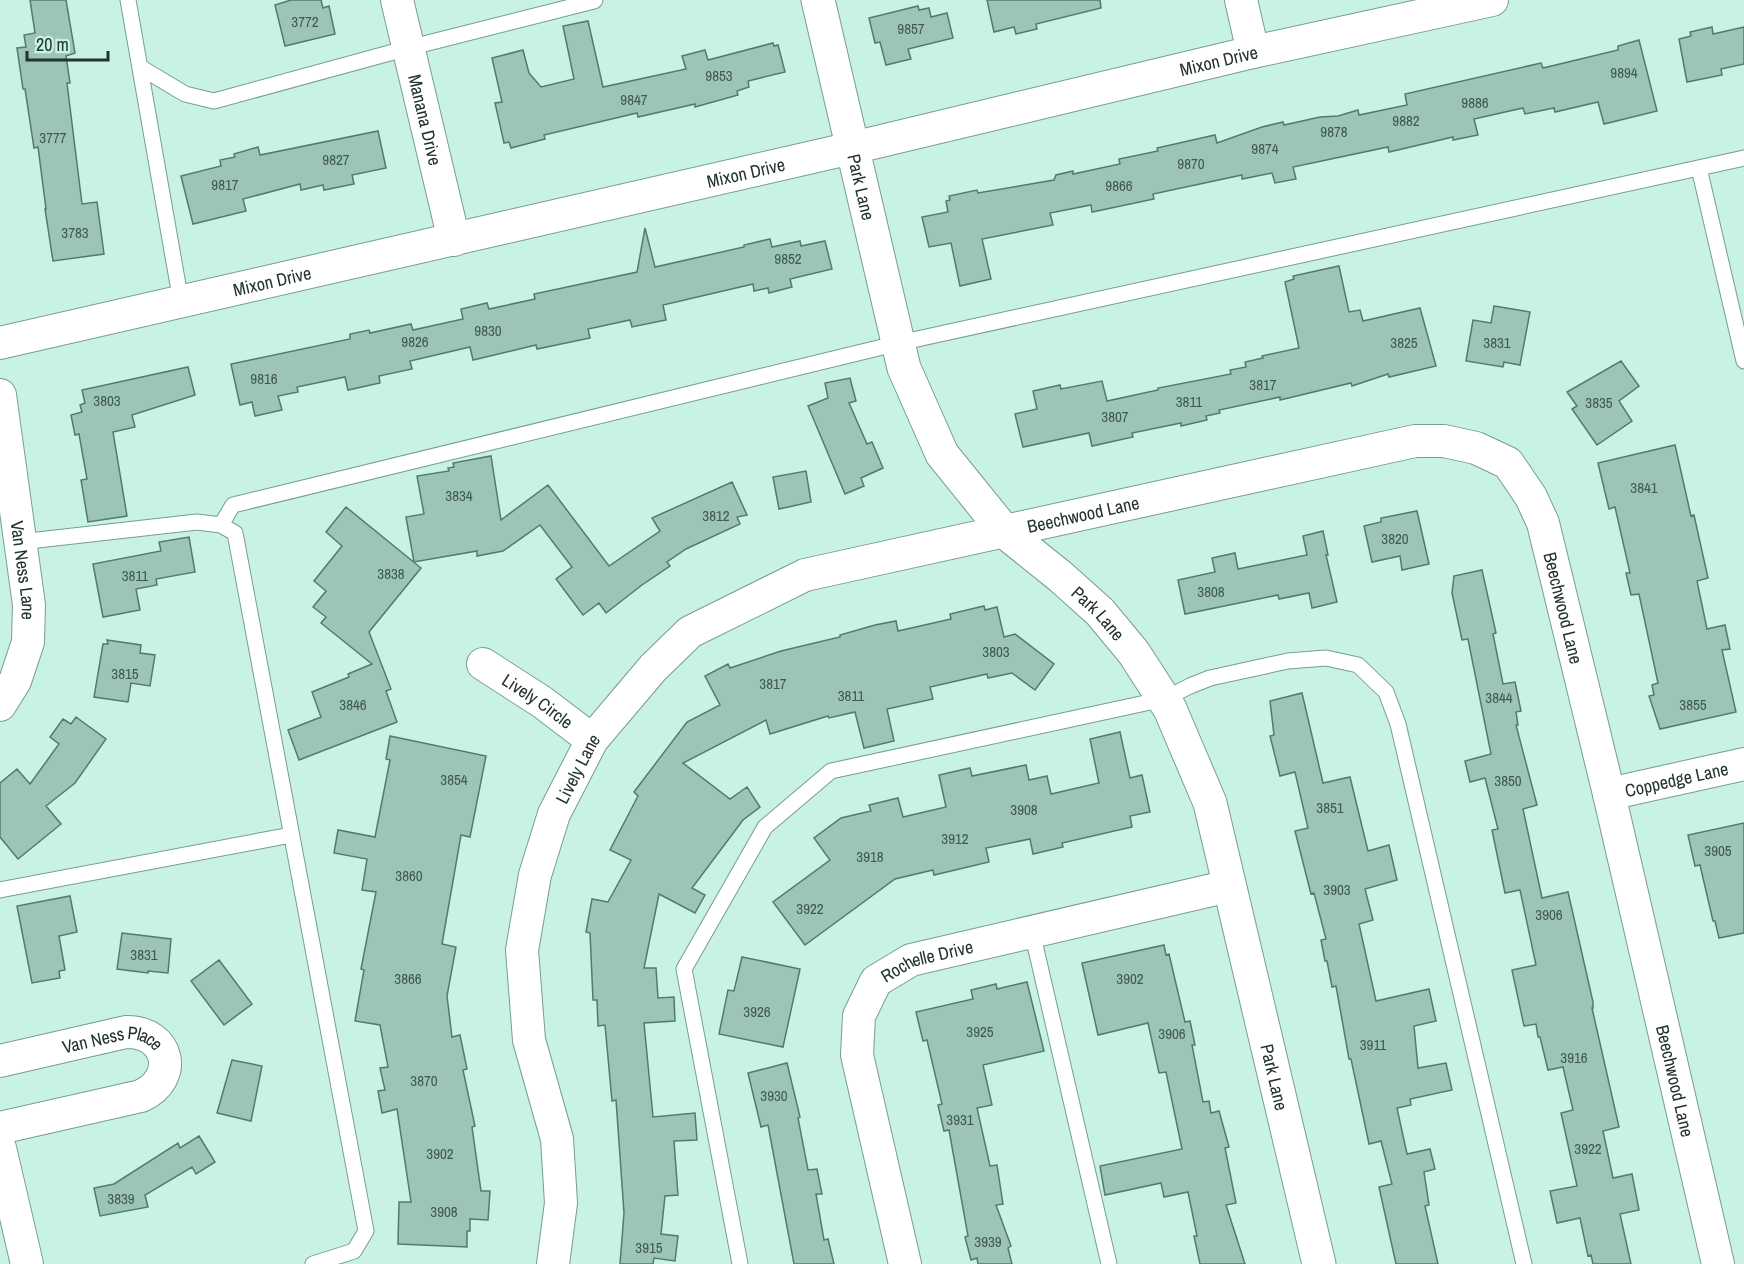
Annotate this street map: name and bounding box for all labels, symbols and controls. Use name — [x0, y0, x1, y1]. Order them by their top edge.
house number: 3772 — [291, 11, 319, 32]
house number: 9857 — [897, 18, 925, 39]
scale bar — [27, 24, 108, 62]
text: 20 m — [36, 32, 69, 57]
street label: Mixon Drive — [1177, 39, 1260, 82]
house number: 9894 — [1610, 62, 1638, 83]
house number: 9853 — [705, 65, 733, 86]
street label: Manana Drive — [403, 72, 448, 168]
house number: 9847 — [620, 89, 648, 110]
house number: 9886 — [1461, 92, 1489, 113]
house number: 9882 — [1392, 110, 1420, 131]
house number: 9878 — [1320, 121, 1348, 142]
house number: 3777 — [39, 127, 67, 148]
house number: 9874 — [1251, 138, 1279, 159]
house number: 9827 — [322, 149, 350, 170]
street label: Mixon Drive — [704, 151, 787, 193]
street label: Park Lane — [842, 151, 882, 223]
house number: 9870 — [1177, 153, 1205, 174]
house number: 9817 — [211, 174, 239, 195]
house number: 9866 — [1105, 175, 1133, 196]
house number: 3783 — [61, 222, 89, 243]
house number: 9852 — [774, 248, 802, 269]
street label: Mixon Drive — [230, 260, 314, 302]
house number: 9830 — [474, 320, 502, 341]
house number: 9826 — [401, 331, 429, 352]
house number: 3825 — [1390, 332, 1418, 353]
house number: 3831 — [1483, 332, 1511, 353]
house number: 9816 — [250, 368, 278, 389]
house number: 3817 — [1249, 374, 1277, 395]
house number: 3803 — [93, 390, 121, 411]
house number: 3811 — [1176, 391, 1202, 412]
house number: 3835 — [1585, 392, 1613, 413]
house number: 3807 — [1101, 406, 1129, 427]
house number: 3841 — [1630, 477, 1658, 498]
house number: 3834 — [445, 485, 473, 506]
street label: Beechwood Lane — [1025, 489, 1141, 538]
house number: 3812 — [702, 505, 730, 526]
street label: Van Ness Lane — [5, 519, 42, 620]
house number: 3820 — [1381, 528, 1409, 549]
street label: Beechwood Lane — [1538, 549, 1589, 666]
house number: 3838 — [377, 563, 405, 584]
house number: 3811 — [122, 565, 148, 586]
street label: Park Lane — [1066, 580, 1131, 646]
house number: 3808 — [1197, 581, 1225, 602]
house number: 3803 — [982, 641, 1010, 662]
house number: 3815 — [111, 663, 139, 684]
street label: Lively Circle — [498, 667, 579, 734]
house number: 3817 — [759, 673, 787, 694]
house number: 3811 — [838, 685, 864, 706]
house number: 3844 — [1485, 687, 1513, 708]
house number: 3846 — [339, 694, 367, 715]
house number: 3855 — [1679, 694, 1707, 715]
street label: Lively Lane — [549, 727, 605, 808]
street label: Coppedge Lane — [1622, 755, 1730, 803]
house number: 3854 — [440, 769, 468, 790]
house number: 3850 — [1494, 770, 1522, 791]
house number: 3851 — [1316, 797, 1344, 818]
house number: 3908 — [1010, 799, 1038, 820]
house number: 3912 — [941, 828, 969, 849]
house number: 3905 — [1704, 840, 1732, 861]
house number: 3918 — [856, 846, 884, 867]
house number: 3860 — [395, 865, 423, 886]
house number: 3903 — [1323, 879, 1351, 900]
house number: 3922 — [796, 898, 824, 919]
house number: 3906 — [1535, 904, 1563, 925]
street label: Rochelle Drive — [876, 933, 975, 988]
house number: 3831 — [130, 944, 158, 965]
house number: 3866 — [394, 968, 422, 989]
house number: 3902 — [1116, 968, 1144, 989]
house number: 3926 — [743, 1001, 771, 1022]
street label: Van Ness Place — [60, 1019, 169, 1059]
house number: 3925 — [966, 1021, 994, 1042]
street label: Beechwood Lane — [1650, 1022, 1701, 1139]
house number: 3906 — [1158, 1023, 1186, 1044]
house number: 3911 — [1360, 1034, 1386, 1055]
street label: Park Lane — [1255, 1041, 1295, 1113]
house number: 3916 — [1560, 1047, 1588, 1068]
house number: 3870 — [410, 1070, 438, 1091]
house number: 3930 — [760, 1085, 788, 1106]
house number: 3931 — [946, 1109, 974, 1130]
house number: 3922 — [1574, 1138, 1602, 1159]
house number: 3902 — [426, 1143, 454, 1164]
house number: 3839 — [107, 1188, 135, 1209]
house number: 3908 — [430, 1201, 458, 1222]
house number: 3939 — [974, 1231, 1002, 1252]
house number: 3915 — [635, 1237, 663, 1258]

